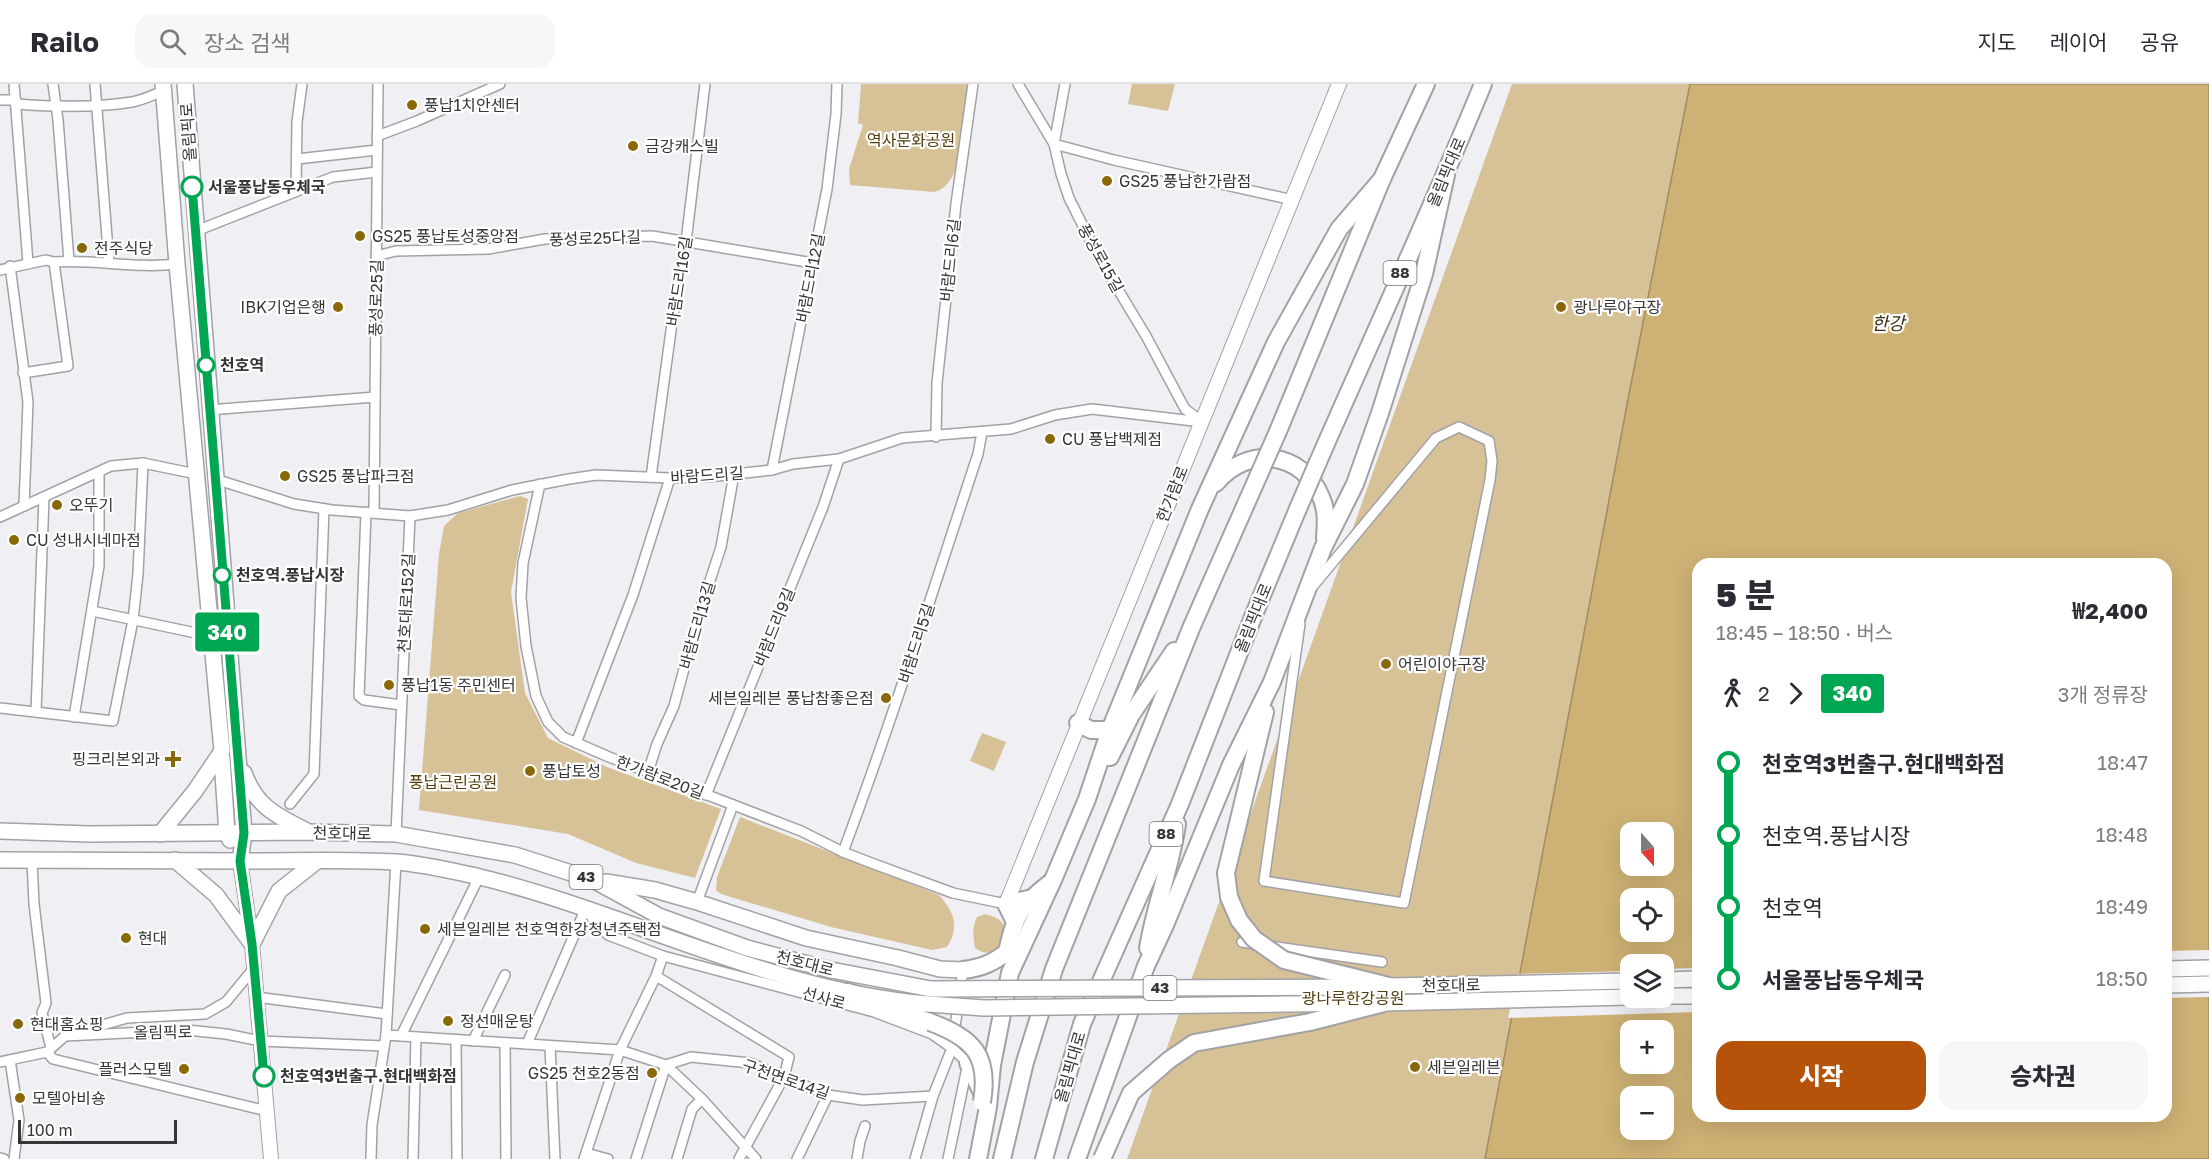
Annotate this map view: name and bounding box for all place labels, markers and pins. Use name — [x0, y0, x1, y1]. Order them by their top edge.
place label: 풍납1치안센터 — [424, 95, 520, 115]
marker: 풍납1치안센터 — [405, 98, 419, 112]
place label: 금강캐스빌 — [645, 136, 719, 156]
marker: 금강캐스빌 — [626, 139, 640, 153]
place label: GS25 풍납한가람점 — [1119, 171, 1251, 191]
marker: GS25 풍납한가람점 — [1100, 174, 1114, 188]
marker: 서울풍납동우체국 — [181, 176, 203, 198]
place label: 서울풍납동우체국 — [208, 177, 326, 197]
place label: GS25 풍납토성중앙점 — [372, 226, 519, 246]
marker: GS25 풍납토성중앙점 — [353, 229, 367, 243]
place label: 전주식당 — [94, 238, 153, 258]
marker: 전주식당 — [75, 241, 89, 255]
place label: IBK기업은행 — [240, 297, 326, 317]
place label: 광나루야구장 — [1573, 297, 1662, 317]
marker: IBK기업은행 — [331, 300, 345, 314]
marker: 광나루야구장 — [1554, 300, 1568, 314]
place label: 천호역 — [220, 355, 264, 375]
marker: 천호역 — [197, 356, 215, 374]
place label: CU 풍납백제점 — [1062, 429, 1162, 449]
marker: CU 풍납백제점 — [1043, 432, 1057, 446]
place label: GS25 풍납파크점 — [297, 466, 415, 486]
marker: GS25 풍납파크점 — [278, 469, 292, 483]
place label: 오뚜기 — [69, 495, 113, 515]
marker: 오뚜기 — [50, 498, 64, 512]
place label: CU 성내시네마점 — [26, 530, 141, 550]
marker: CU 성내시네마점 — [7, 533, 21, 547]
place label: 천호역.풍납시장 — [236, 565, 344, 585]
marker: 천호역.풍납시장 — [213, 566, 231, 584]
place label: 어린이야구장 — [1398, 654, 1487, 674]
marker: 어린이야구장 — [1379, 657, 1393, 671]
place label: 풍납1동 주민센터 — [401, 675, 516, 695]
marker: 풍납1동 주민센터 — [382, 678, 396, 692]
place label: 세븐일레븐 풍납참좋은점 — [708, 688, 874, 708]
marker: 세븐일레븐 풍납참좋은점 — [879, 691, 893, 705]
place label: 핑크리본외과 — [72, 749, 160, 769]
marker: 핑크리본외과 — [164, 750, 182, 768]
place label: 풍납토성 — [542, 761, 601, 781]
marker: 풍납토성 — [523, 764, 537, 778]
place label: 세븐일레븐 천호역한강청년주택점 — [437, 919, 662, 939]
marker: 세븐일레븐 천호역한강청년주택점 — [418, 922, 432, 936]
place label: 현대 — [138, 928, 167, 948]
marker: 현대 — [119, 931, 133, 945]
place label: 정선매운탕 — [460, 1011, 534, 1031]
place label: 현대홈쇼핑 — [30, 1014, 104, 1034]
marker: 정선매운탕 — [441, 1014, 455, 1028]
marker: 현대홈쇼핑 — [11, 1017, 25, 1031]
place label: 세븐일레븐 — [1427, 1057, 1501, 1077]
place label: 플러스모텔 — [98, 1059, 172, 1079]
marker: 세븐일레븐 — [1408, 1060, 1422, 1074]
marker: 플러스모텔 — [177, 1062, 191, 1076]
place label: GS25 천호2동점 — [528, 1063, 640, 1083]
marker: 천호역3번출구.현대백화점 — [253, 1065, 275, 1087]
place label: 천호역3번출구.현대백화점 — [280, 1066, 457, 1086]
marker: GS25 천호2동점 — [645, 1066, 659, 1080]
place label: 모텔아비숑 — [32, 1088, 106, 1108]
marker: 모텔아비숑 — [13, 1091, 27, 1105]

